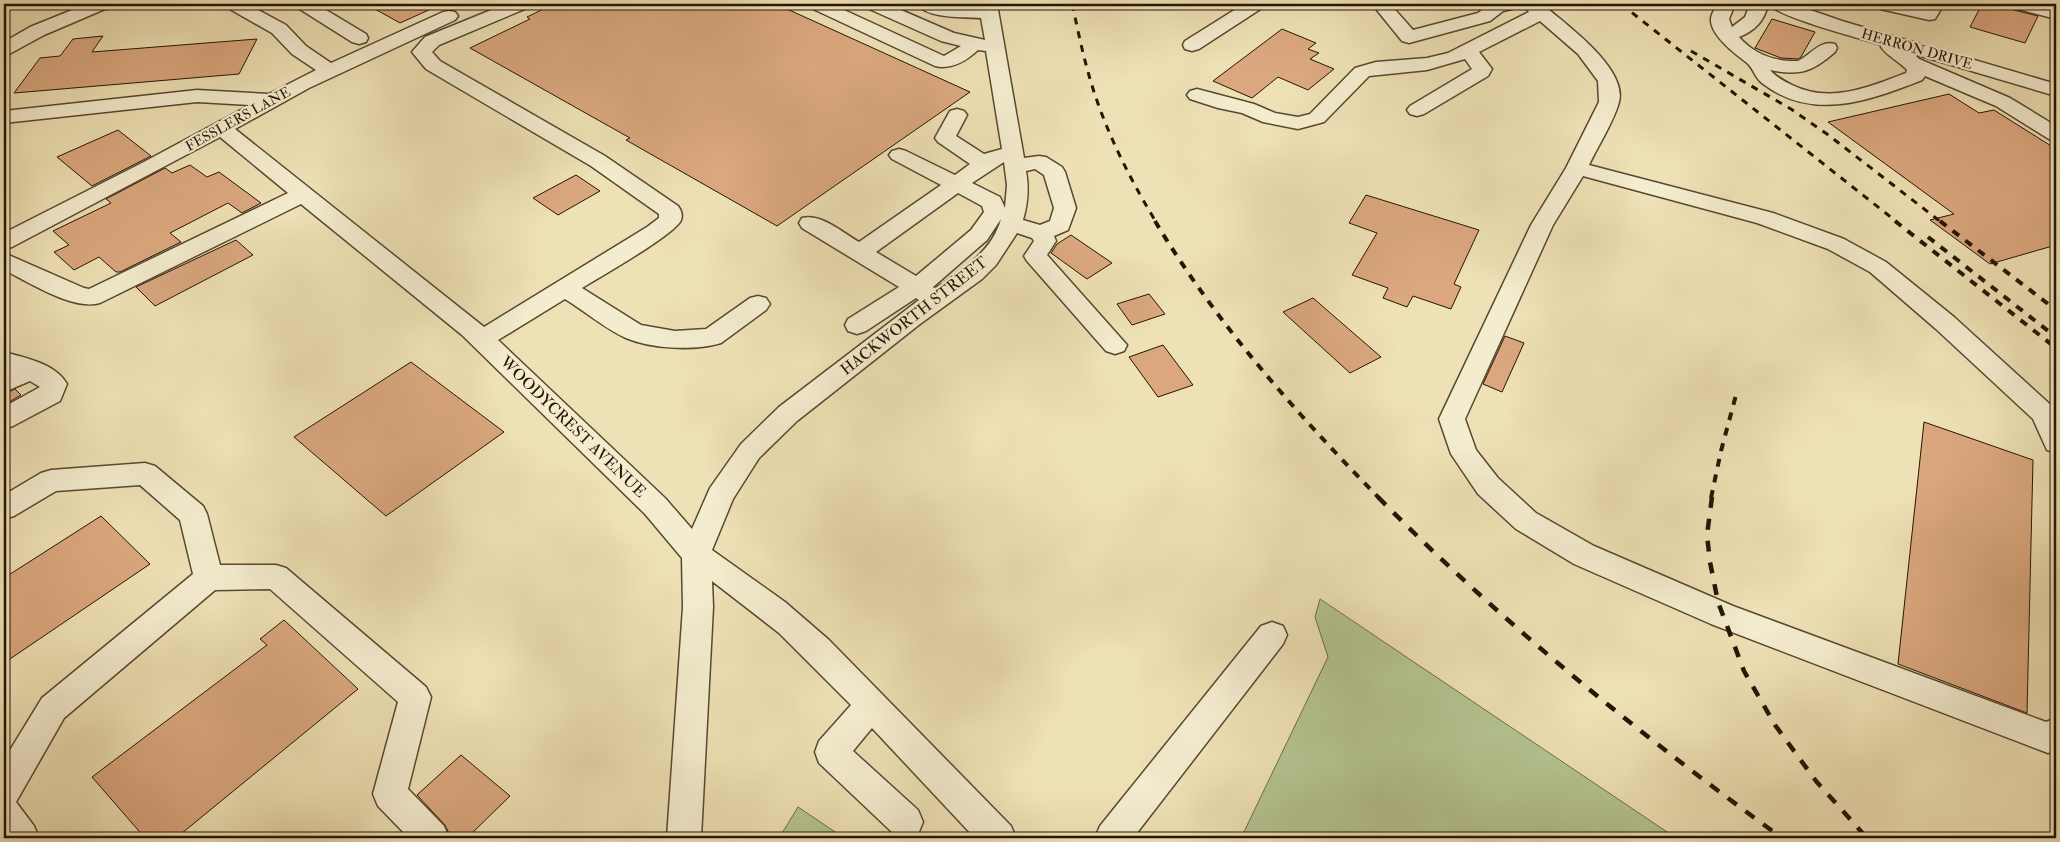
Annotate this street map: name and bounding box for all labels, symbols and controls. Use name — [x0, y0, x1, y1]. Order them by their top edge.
street label: HERRON DRIVE — [1859, 25, 1975, 73]
street label: FESSLERS LANE — [183, 83, 293, 155]
street label: HACKWORTH STREET — [836, 252, 992, 380]
street label: WOODYCREST AVENUE — [495, 351, 650, 502]

